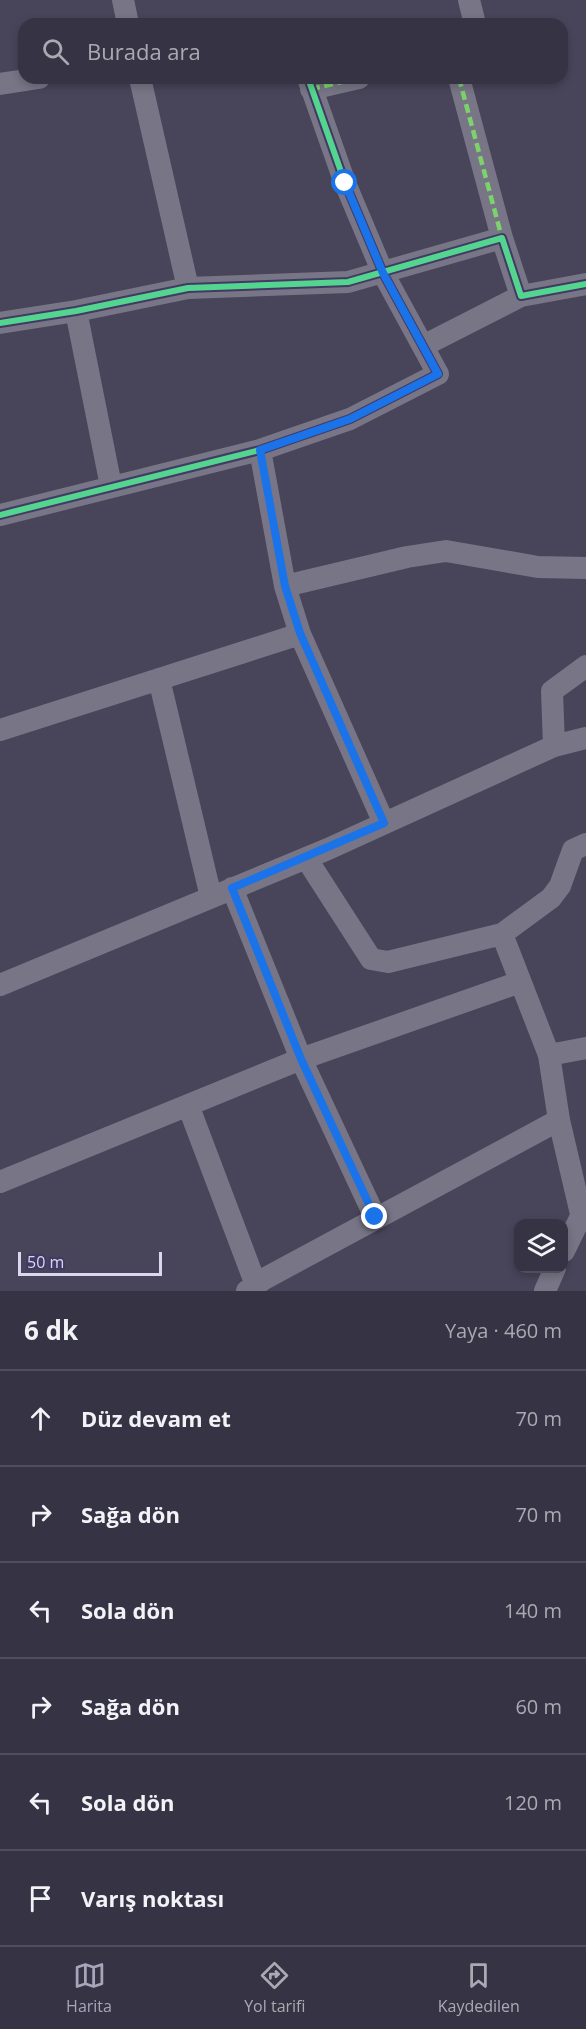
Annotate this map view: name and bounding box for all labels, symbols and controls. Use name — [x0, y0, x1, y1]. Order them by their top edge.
search box — [18, 18, 568, 84]
icon: search — [39, 35, 72, 68]
text: Burada ara — [87, 36, 201, 66]
route start — [331, 169, 357, 195]
route end — [361, 1203, 387, 1229]
map controls — [514, 1219, 568, 1273]
button: layers — [514, 1219, 568, 1273]
scale bar — [18, 1249, 162, 1276]
text: 50 m — [27, 1251, 64, 1273]
text: 6 dk — [24, 1312, 78, 1348]
text: Yaya · 460 m — [445, 1317, 562, 1344]
icon: ahead — [24, 1402, 57, 1435]
text: Düz devam et — [81, 1403, 231, 1433]
text: 70 m — [515, 1405, 562, 1432]
icon: right — [24, 1498, 57, 1531]
text: Sağa dön — [81, 1499, 180, 1529]
text: 70 m — [515, 1501, 562, 1528]
icon: left — [24, 1594, 57, 1627]
text: Sola dön — [81, 1595, 174, 1625]
text: 140 m — [504, 1597, 562, 1624]
icon: right — [24, 1690, 57, 1723]
text: Sağa dön — [81, 1691, 180, 1721]
text: 60 m — [515, 1693, 562, 1720]
icon: left — [24, 1786, 57, 1819]
text: Sola dön — [81, 1787, 174, 1817]
text: 120 m — [504, 1789, 562, 1816]
icon: arrive — [24, 1882, 57, 1915]
text: Varış noktası — [81, 1883, 224, 1913]
tab: Harita — [66, 1959, 112, 2017]
tab: Yol tarifi — [244, 1959, 306, 2017]
tab: Kaydedilen — [438, 1959, 520, 2017]

